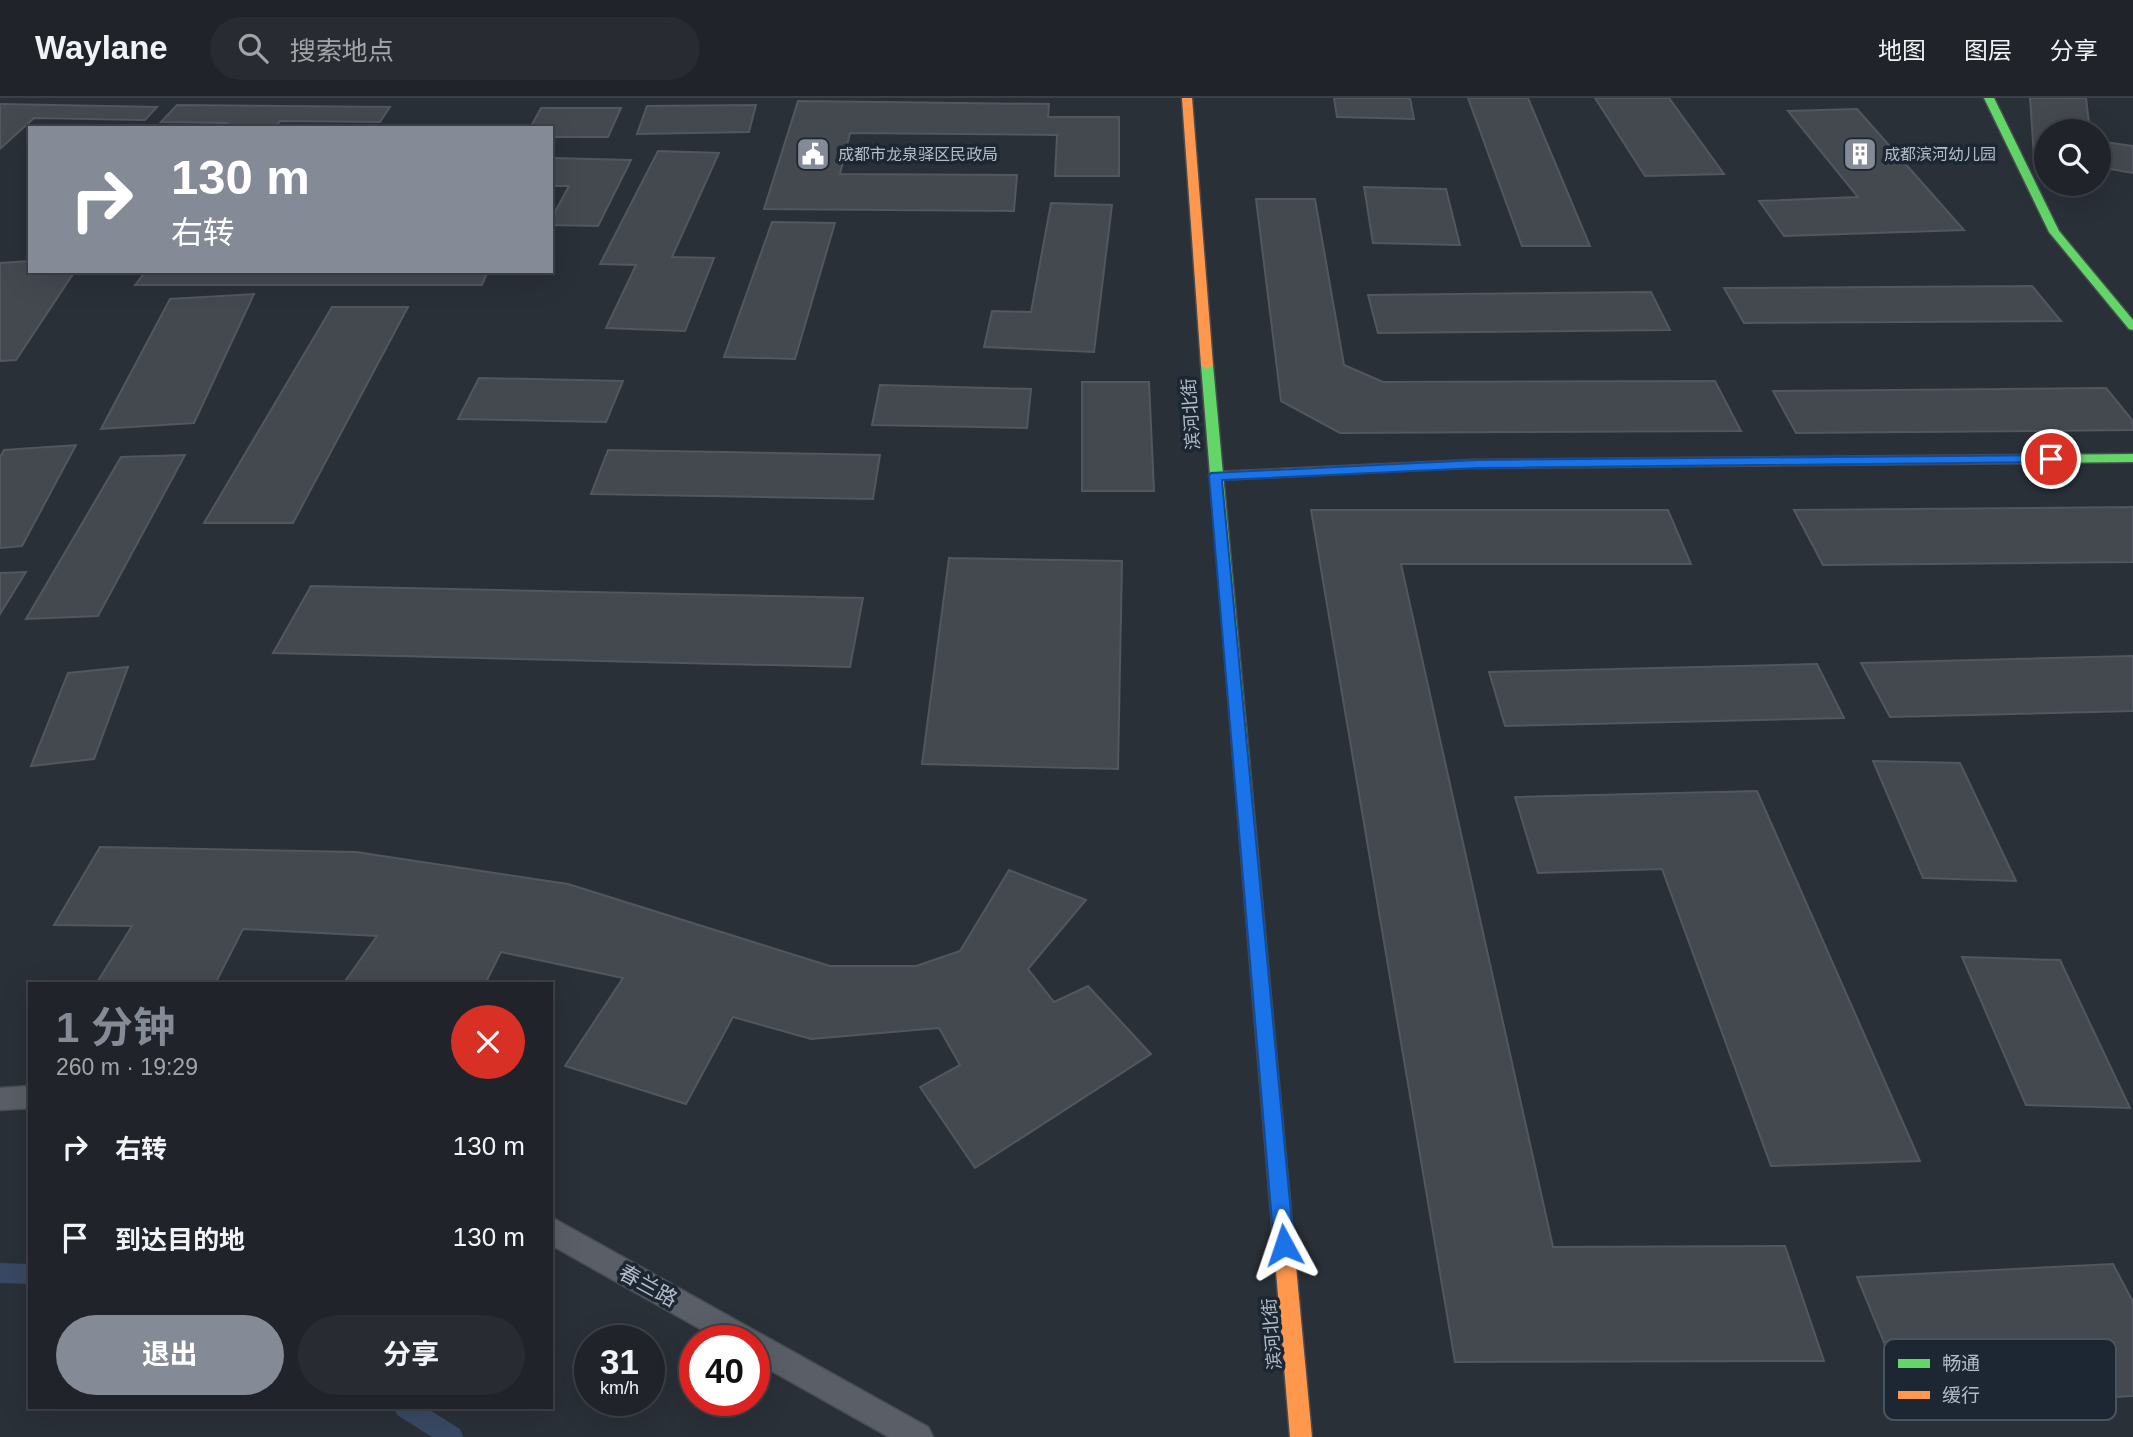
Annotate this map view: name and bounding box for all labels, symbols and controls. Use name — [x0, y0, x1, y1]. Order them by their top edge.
search box — [210, 17, 700, 80]
text: Waylane — [35, 29, 168, 66]
icon: search — [234, 29, 272, 67]
text: 搜索地点 — [290, 36, 394, 66]
text: 地图 — [1878, 37, 1926, 64]
text: 图层 — [1964, 37, 2012, 64]
text: 分享 — [2050, 37, 2098, 64]
map controls — [2034, 119, 2111, 196]
button: search — [2034, 119, 2111, 196]
public building icon: 成都市龙泉驿区民政局 — [794, 135, 832, 173]
building icon: 成都滨河幼儿园 — [1841, 135, 1879, 173]
place label: 成都市龙泉驿区民政局 — [838, 146, 998, 163]
place label: 成都滨河幼儿园 — [1884, 146, 1996, 163]
text: 130 m — [171, 150, 310, 204]
icon: right — [56, 154, 147, 245]
text: 右转 — [171, 215, 235, 251]
street label: 滨河北街 — [1179, 377, 1203, 451]
pin — [2021, 429, 2081, 489]
icon: arrive — [2032, 440, 2070, 478]
text: 1 分钟 — [56, 1004, 175, 1051]
button: close — [451, 1005, 525, 1079]
text: 260 m · 19:29 — [56, 1054, 198, 1080]
icon: right — [56, 1128, 94, 1166]
text: 130 m — [453, 1131, 525, 1161]
text: 右转 — [115, 1134, 167, 1164]
position arrow — [1247, 1208, 1321, 1282]
icon: arrive — [56, 1219, 94, 1257]
text: 130 m — [453, 1222, 525, 1252]
text: 到达目的地 — [115, 1225, 245, 1255]
street label: 春兰路 — [615, 1260, 681, 1311]
street label: 滨河北街 — [1259, 1297, 1285, 1371]
button: 退出 — [56, 1315, 284, 1395]
button: 分享 — [298, 1315, 525, 1395]
speed limit sign: 40 — [679, 1325, 770, 1416]
legend — [1884, 1339, 2116, 1420]
text: 31 — [600, 1342, 639, 1381]
text: 畅通 — [1942, 1353, 1980, 1374]
text: km/h — [600, 1378, 639, 1398]
text: 缓行 — [1942, 1385, 1980, 1406]

